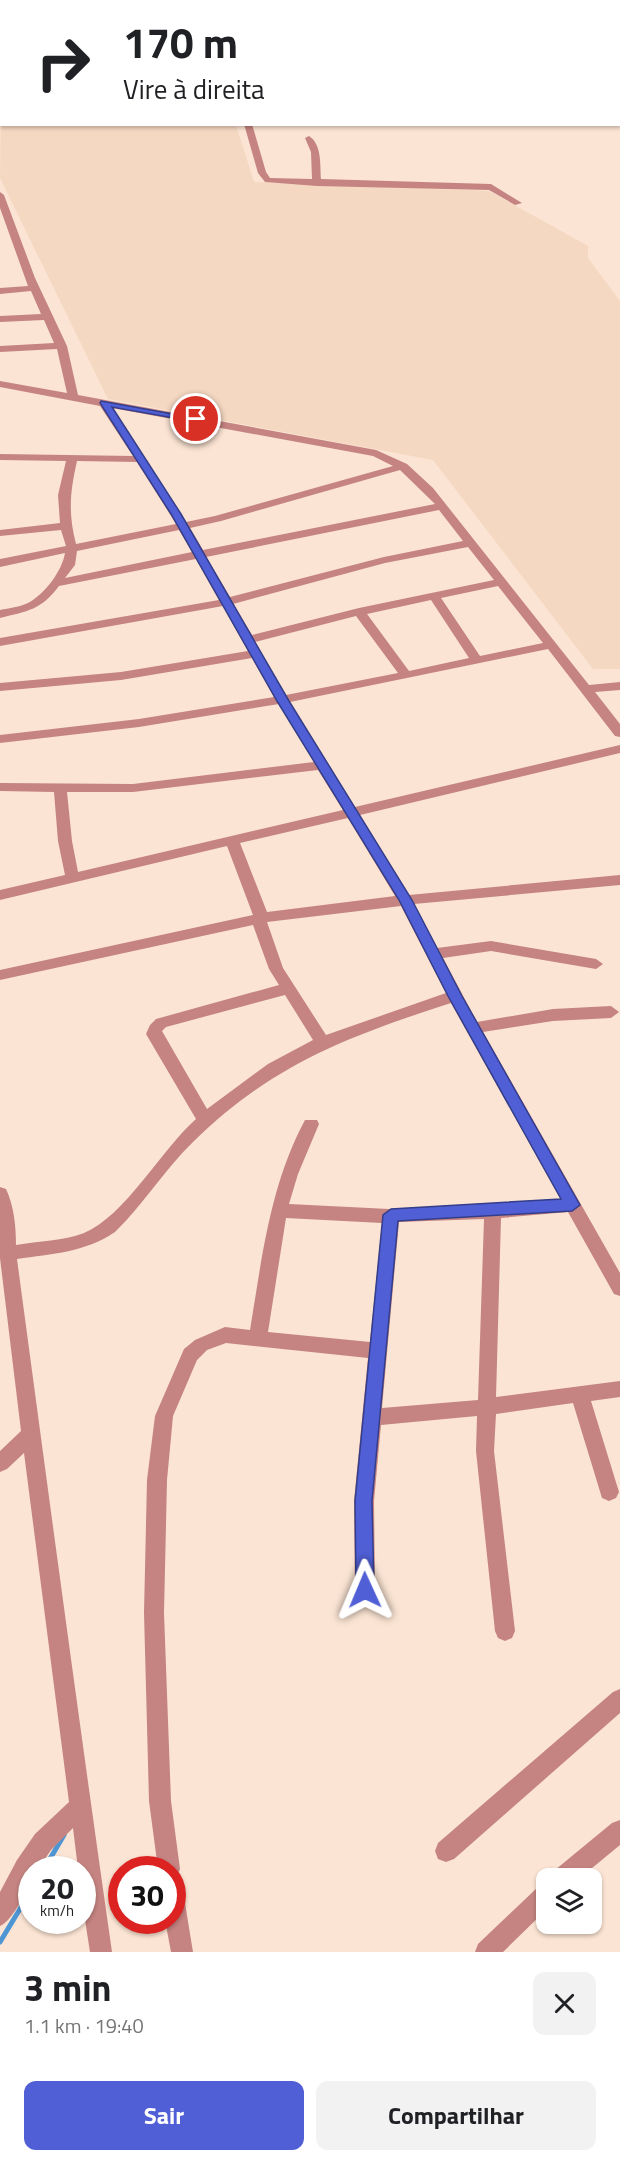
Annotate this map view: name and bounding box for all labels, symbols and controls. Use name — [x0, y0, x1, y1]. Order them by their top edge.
text: 170 m — [123, 10, 238, 74]
icon: right — [24, 24, 102, 102]
text: Vire à direita — [123, 68, 265, 109]
pin — [170, 393, 221, 444]
icon: arrive — [179, 402, 212, 435]
position arrow — [333, 1558, 397, 1622]
speed limit sign: 30 — [108, 1856, 186, 1934]
text: 20 — [40, 1865, 74, 1911]
map controls — [536, 1868, 602, 1934]
button: layers — [536, 1868, 602, 1934]
text: km/h — [40, 1899, 74, 1922]
text: 3 min — [24, 1960, 111, 2015]
button: close — [533, 1972, 596, 2035]
text: 1.1 km · 19:40 — [24, 2010, 144, 2041]
button: Sair — [24, 2081, 304, 2150]
button: Compartilhar — [316, 2081, 596, 2150]

